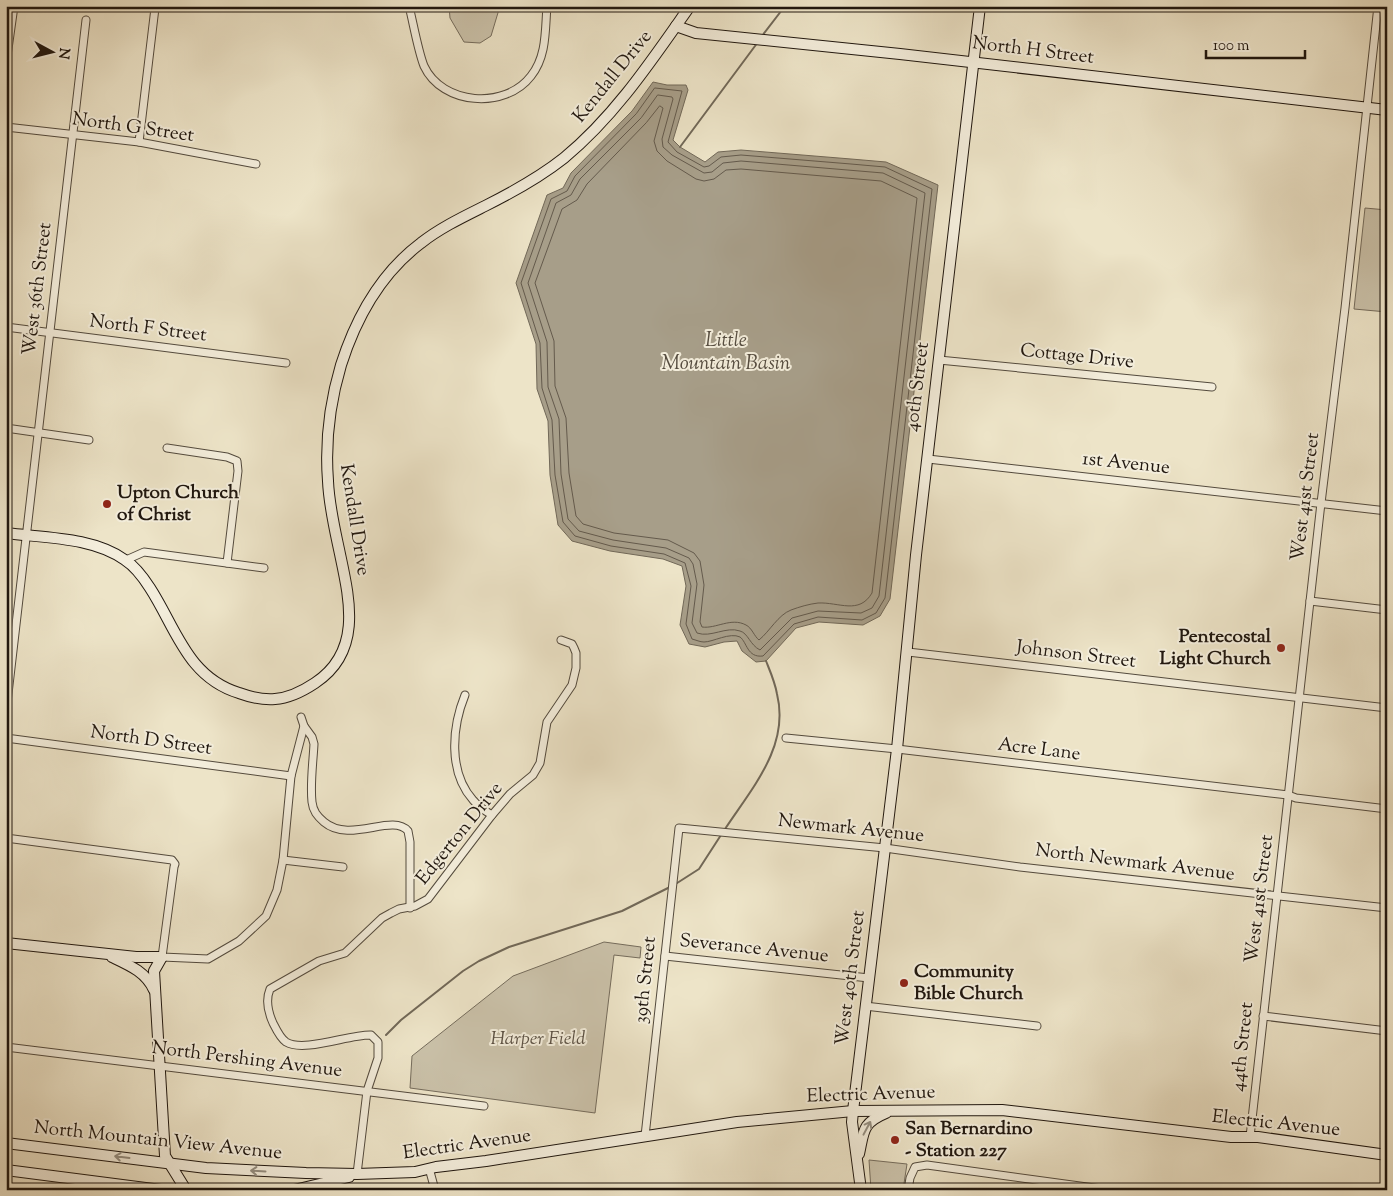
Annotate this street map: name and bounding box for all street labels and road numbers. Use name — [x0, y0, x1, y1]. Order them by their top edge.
street label: Kendall Drive — [567, 25, 659, 129]
street label: North H Street — [971, 30, 1096, 72]
street label: North G Street — [70, 106, 196, 150]
street label: West 36th Street — [16, 220, 60, 357]
street label: North F Street — [88, 308, 209, 350]
street label: Cottage Drive — [1019, 338, 1135, 376]
street label: 40th Street — [899, 340, 937, 433]
street label: West 41st Street — [1285, 431, 1327, 563]
street label: 1st Avenue — [1081, 446, 1171, 482]
street label: Kendall Drive — [332, 462, 376, 578]
street label: Johnson Street — [1014, 634, 1138, 676]
street label: North D Street — [89, 719, 214, 763]
street label: Acre Lane — [996, 732, 1082, 768]
street label: Edgerton Drive — [410, 777, 510, 891]
street label: Newmark Avenue — [777, 808, 926, 850]
street label: West 41st Street — [1239, 833, 1281, 965]
street label: North Newmark Avenue — [1034, 837, 1236, 889]
street label: West 40th Street — [829, 908, 873, 1047]
street label: Severance Avenue — [678, 928, 830, 970]
street label: 39th Street — [628, 935, 664, 1025]
street label: 44th Street — [1225, 1000, 1261, 1093]
street label: North Pershing Avenue — [150, 1035, 344, 1085]
street label: Electric Avenue — [806, 1079, 936, 1111]
street label: Electric Avenue — [1210, 1104, 1342, 1144]
street label: North Mountain View Avenue — [33, 1115, 284, 1167]
street label: Electric Avenue — [401, 1123, 533, 1167]

